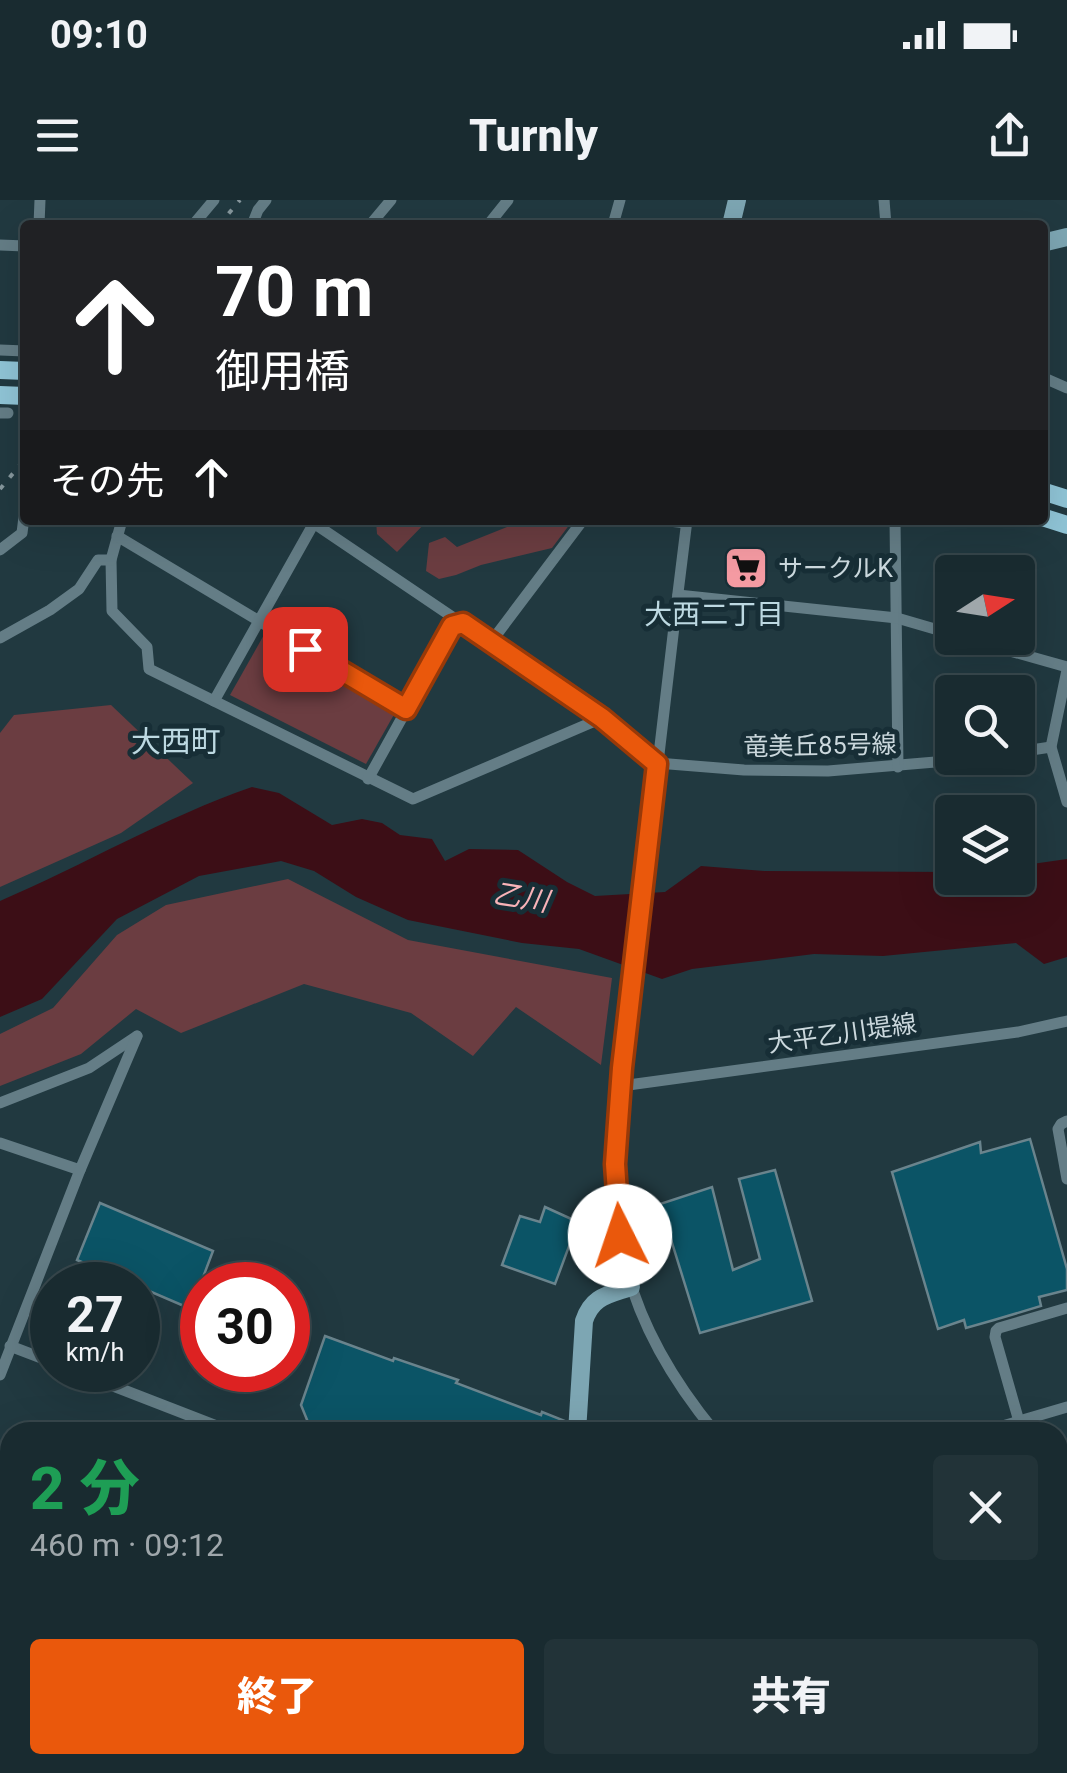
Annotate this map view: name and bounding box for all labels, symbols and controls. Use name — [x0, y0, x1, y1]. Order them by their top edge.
text: 09:10 — [50, 13, 148, 57]
icon: menu — [30, 108, 85, 163]
icon: share — [982, 108, 1037, 163]
text: Turnly — [469, 109, 598, 162]
text: 70 m — [215, 251, 373, 333]
icon: ahead — [50, 260, 180, 390]
text: 御用橋 — [215, 345, 350, 398]
icon: ahead — [184, 450, 239, 505]
text: その先 — [50, 459, 164, 503]
supermarket icon: サークルK — [723, 545, 769, 591]
place label: サークルK — [778, 554, 893, 583]
north arrow — [935, 555, 1035, 655]
map controls — [935, 555, 1035, 895]
district label: 大西二丁目 — [644, 598, 784, 631]
pin — [263, 607, 348, 692]
icon: arrive — [278, 622, 333, 677]
button: search — [935, 675, 1035, 775]
district label: 大西町 — [131, 724, 221, 759]
street label: 竜美丘85号線 — [743, 730, 897, 761]
button: layers — [935, 795, 1035, 895]
water label: 乙川 — [491, 877, 554, 919]
street label: 大平乙川堤線 — [766, 1009, 918, 1058]
position arrow — [568, 1184, 672, 1288]
speed limit sign: 30 — [180, 1262, 310, 1392]
text: 27 — [66, 1286, 124, 1344]
text: km/h — [66, 1338, 124, 1367]
text: 2 分 — [30, 1453, 140, 1524]
button: close — [933, 1455, 1038, 1560]
text: 460 m · 09:12 — [30, 1526, 224, 1564]
button: 終了 — [30, 1639, 524, 1754]
button: 共有 — [544, 1639, 1038, 1754]

